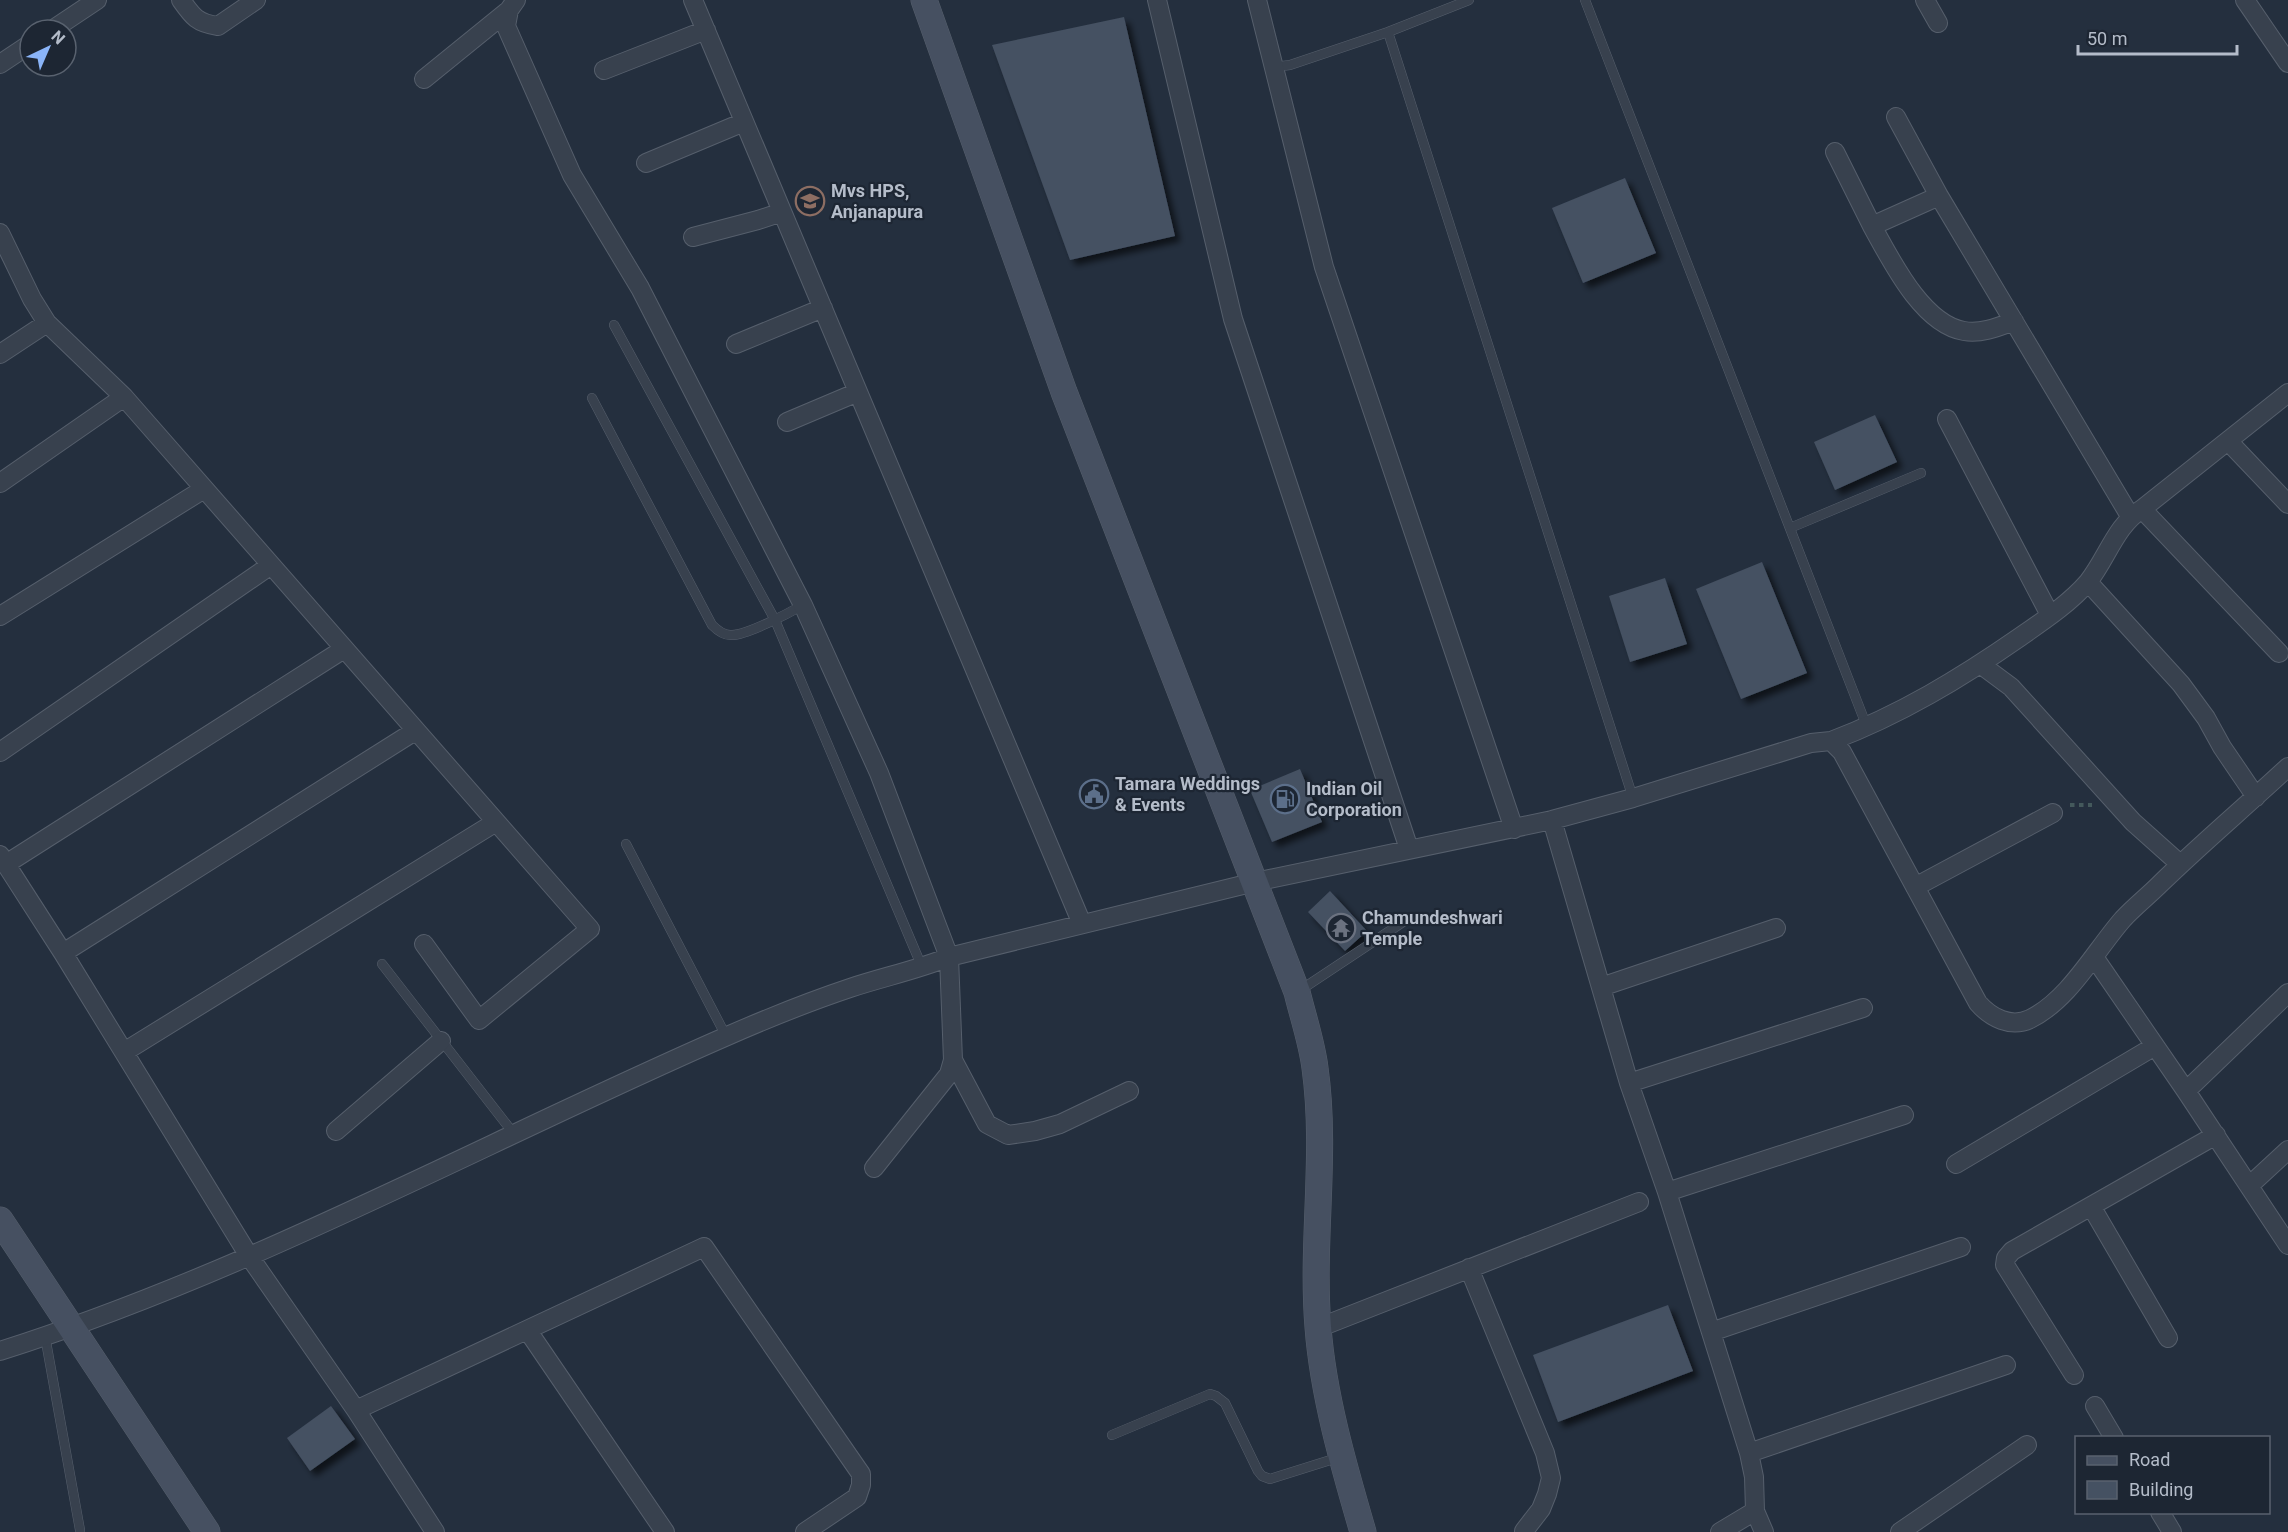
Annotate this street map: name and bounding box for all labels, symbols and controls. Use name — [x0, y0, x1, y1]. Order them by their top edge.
north arrow — [18, 18, 78, 78]
scale bar — [2078, 18, 2237, 56]
text: N — [47, 27, 69, 48]
text: 50 m — [2087, 28, 2127, 49]
place label: Mvs HPS, Anjanapura — [831, 180, 923, 222]
school or university icon: Mvs HPS, Anjanapura — [794, 185, 826, 217]
place label: Tamara Weddings & Events — [1115, 773, 1260, 815]
public building icon: Tamara Weddings & Events — [1078, 778, 1110, 810]
place label: Indian Oil Corporation — [1306, 778, 1402, 820]
fuel station icon: Indian Oil Corporation — [1269, 783, 1301, 815]
place label: Chamundeshwari Temple — [1362, 907, 1503, 949]
temple icon: Chamundeshwari Temple — [1325, 912, 1357, 944]
legend — [2075, 1436, 2270, 1514]
text: Road — [2129, 1449, 2170, 1470]
text: Building — [2129, 1479, 2193, 1500]

